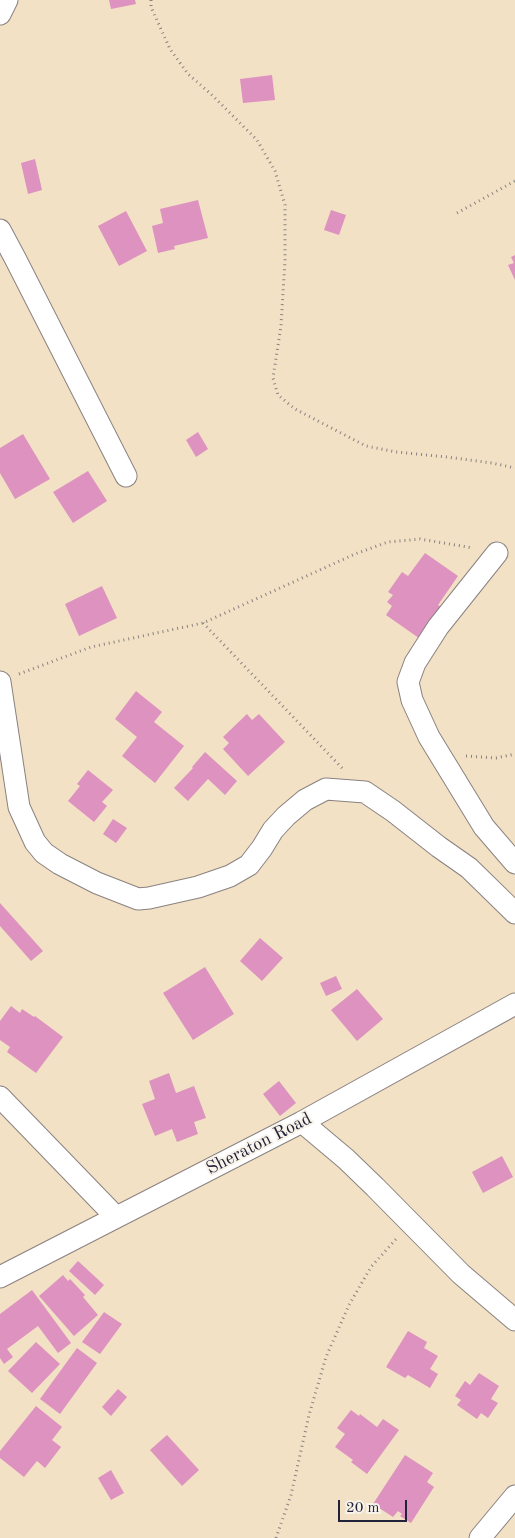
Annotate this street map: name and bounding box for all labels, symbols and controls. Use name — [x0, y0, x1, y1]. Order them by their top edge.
street label: Sheraton Road — [203, 1108, 315, 1180]
scale bar — [340, 1490, 409, 1522]
text: 20 m — [346, 1501, 380, 1516]

